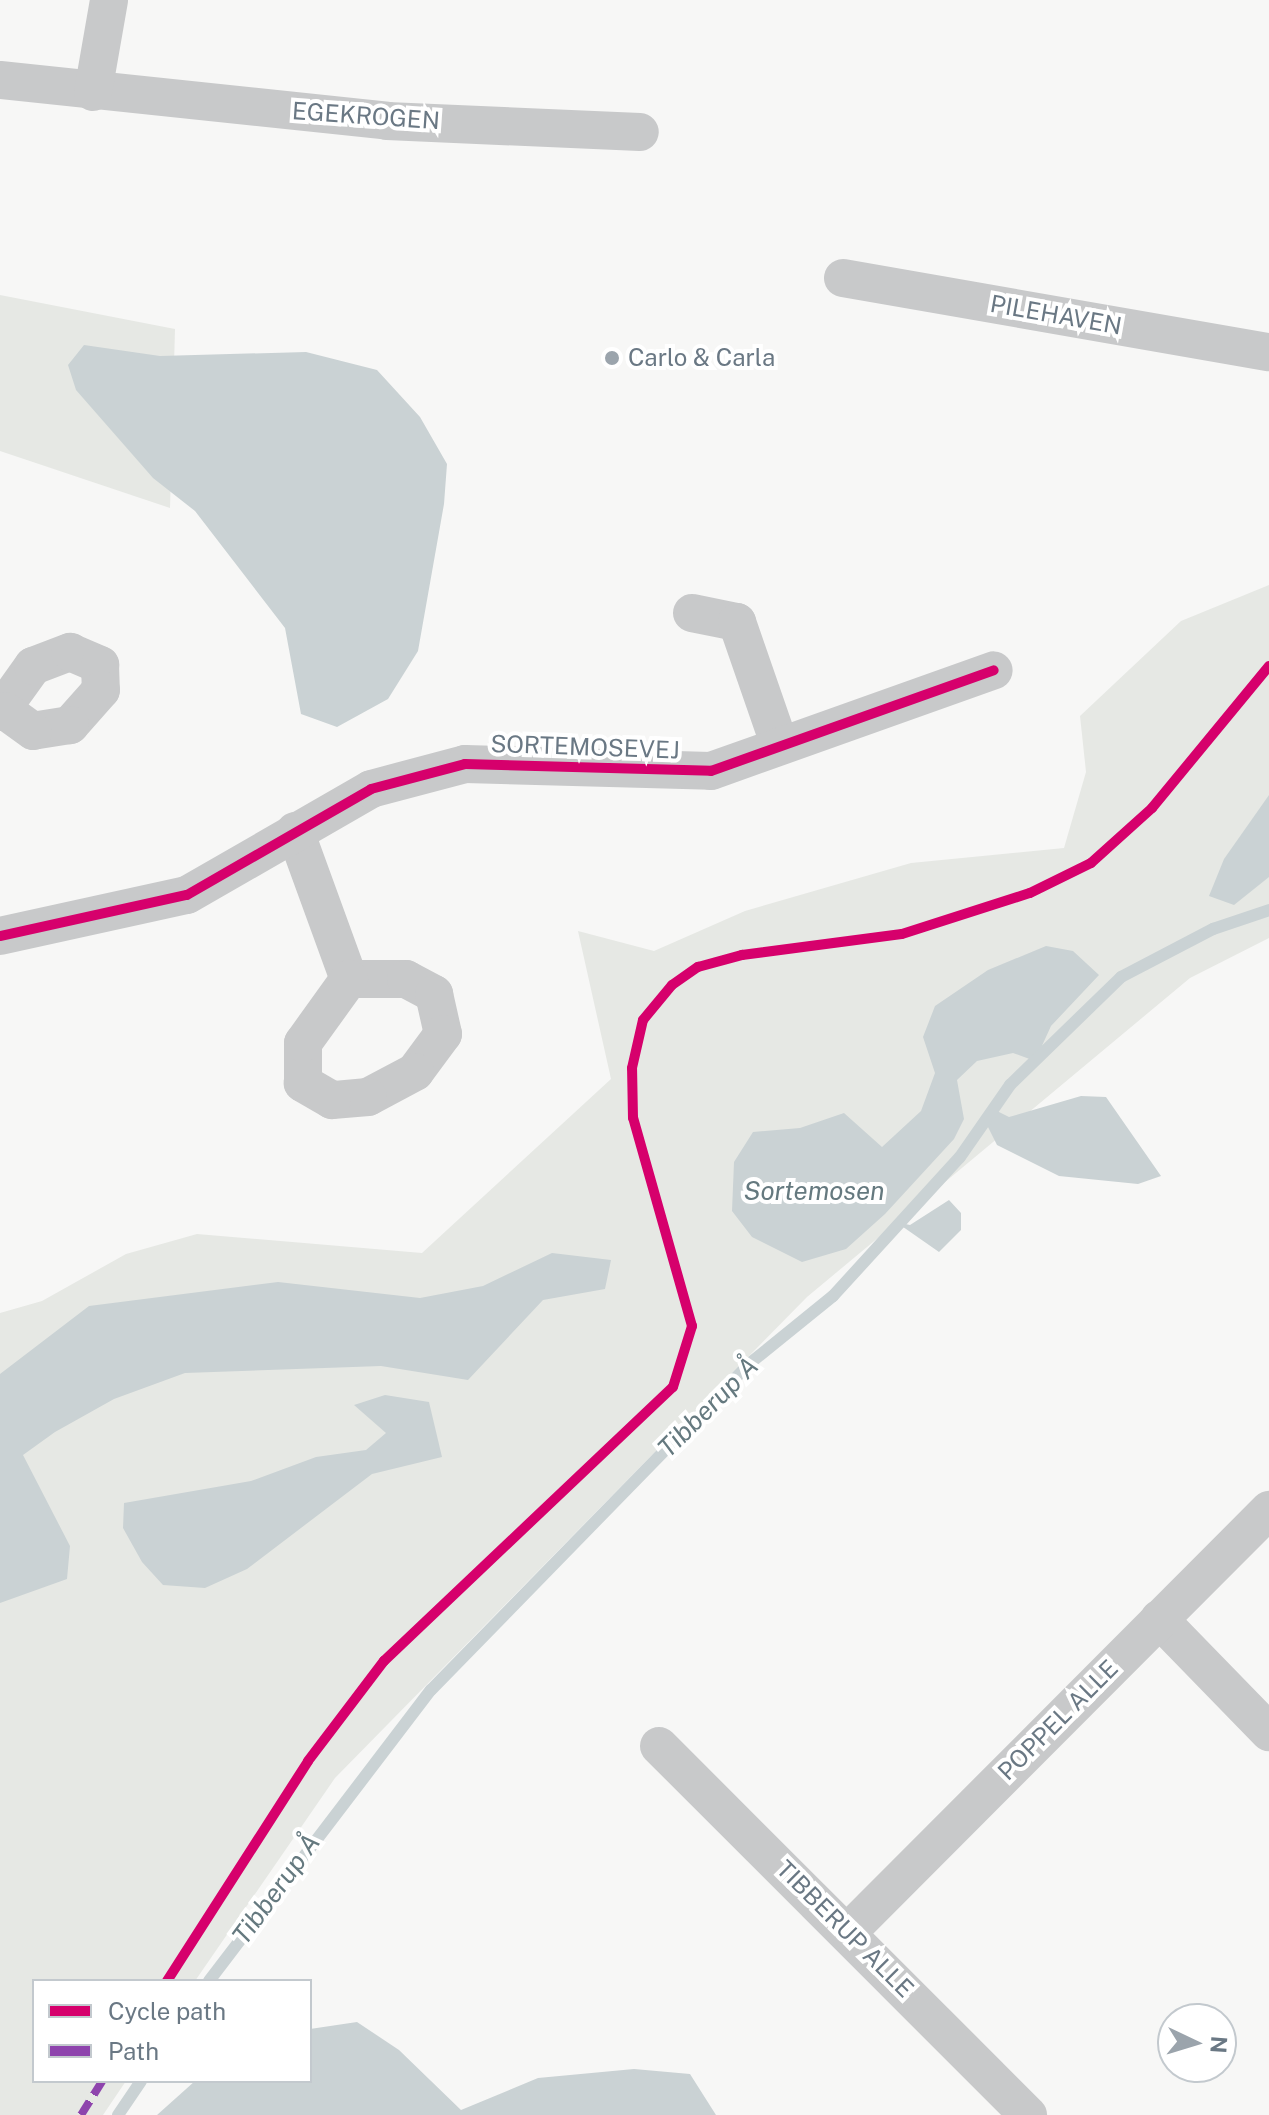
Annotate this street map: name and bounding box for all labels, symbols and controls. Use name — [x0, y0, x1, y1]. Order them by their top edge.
street label: EGEKROGEN — [291, 96, 441, 136]
street label: PILEHAVEN — [988, 289, 1124, 341]
place label: Carlo & Carla — [628, 344, 775, 372]
marker: Carlo & Carla — [603, 349, 621, 367]
street label: SORTEMOSEVEJ — [490, 729, 680, 765]
water label: Sortemosen — [743, 1175, 885, 1207]
water label: Tibberup Å — [651, 1350, 765, 1464]
street label: POPPEL ALLE — [992, 1654, 1124, 1786]
water label: Tibberup Å — [225, 1828, 327, 1950]
street label: TIBBERUP ALLE — [770, 1854, 920, 2004]
legend — [32, 1979, 312, 2083]
text: Cycle path — [108, 1997, 226, 2025]
north arrow — [1157, 2003, 1237, 2083]
text: N — [1205, 2035, 1233, 2054]
text: Path — [108, 2037, 159, 2065]

